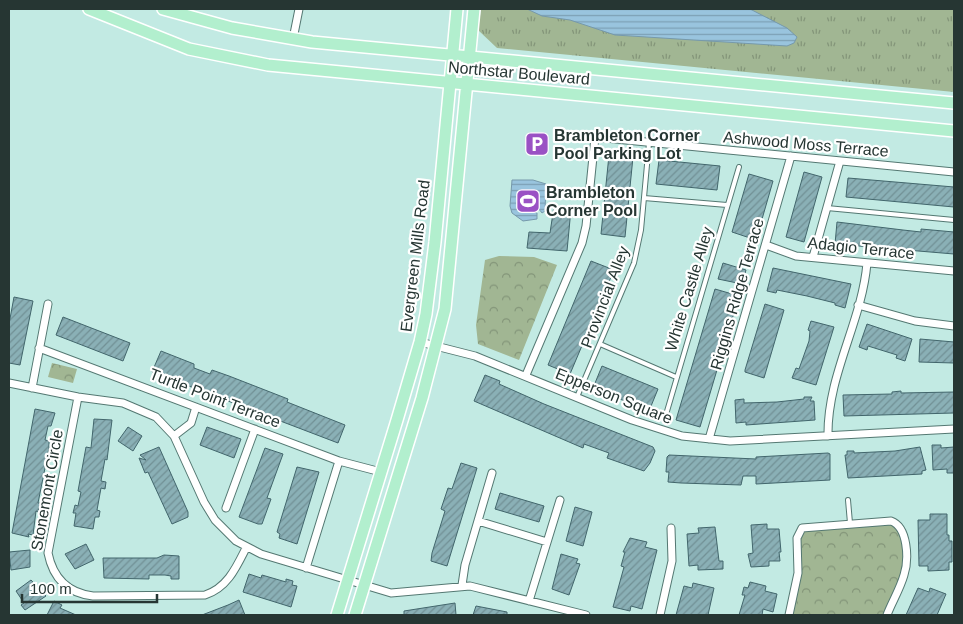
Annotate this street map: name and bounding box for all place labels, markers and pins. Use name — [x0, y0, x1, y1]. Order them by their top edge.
place label: Brambleton Corner Pool Parking Lot — [554, 127, 700, 162]
parking icon: Brambleton Corner Pool Parking Lot — [524, 131, 550, 157]
place label: Brambleton Corner Pool — [546, 184, 638, 219]
sports icon: Brambleton Corner Pool — [515, 188, 541, 214]

